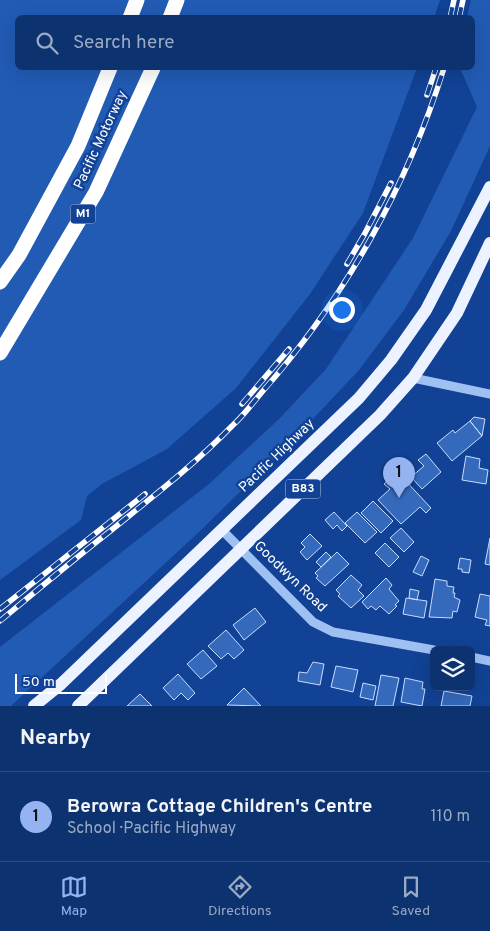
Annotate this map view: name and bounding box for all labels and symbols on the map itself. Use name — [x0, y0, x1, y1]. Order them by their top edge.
street label: Pacific Motorway — [71, 88, 131, 192]
road number: M1 — [70, 204, 96, 223]
your location — [329, 297, 355, 323]
street label: Pacific Highway — [236, 416, 318, 496]
pin: 1 — [383, 457, 415, 498]
road number: B83 — [286, 479, 320, 498]
street label: Goodwyn Road — [250, 538, 330, 616]
scale bar — [15, 671, 108, 694]

